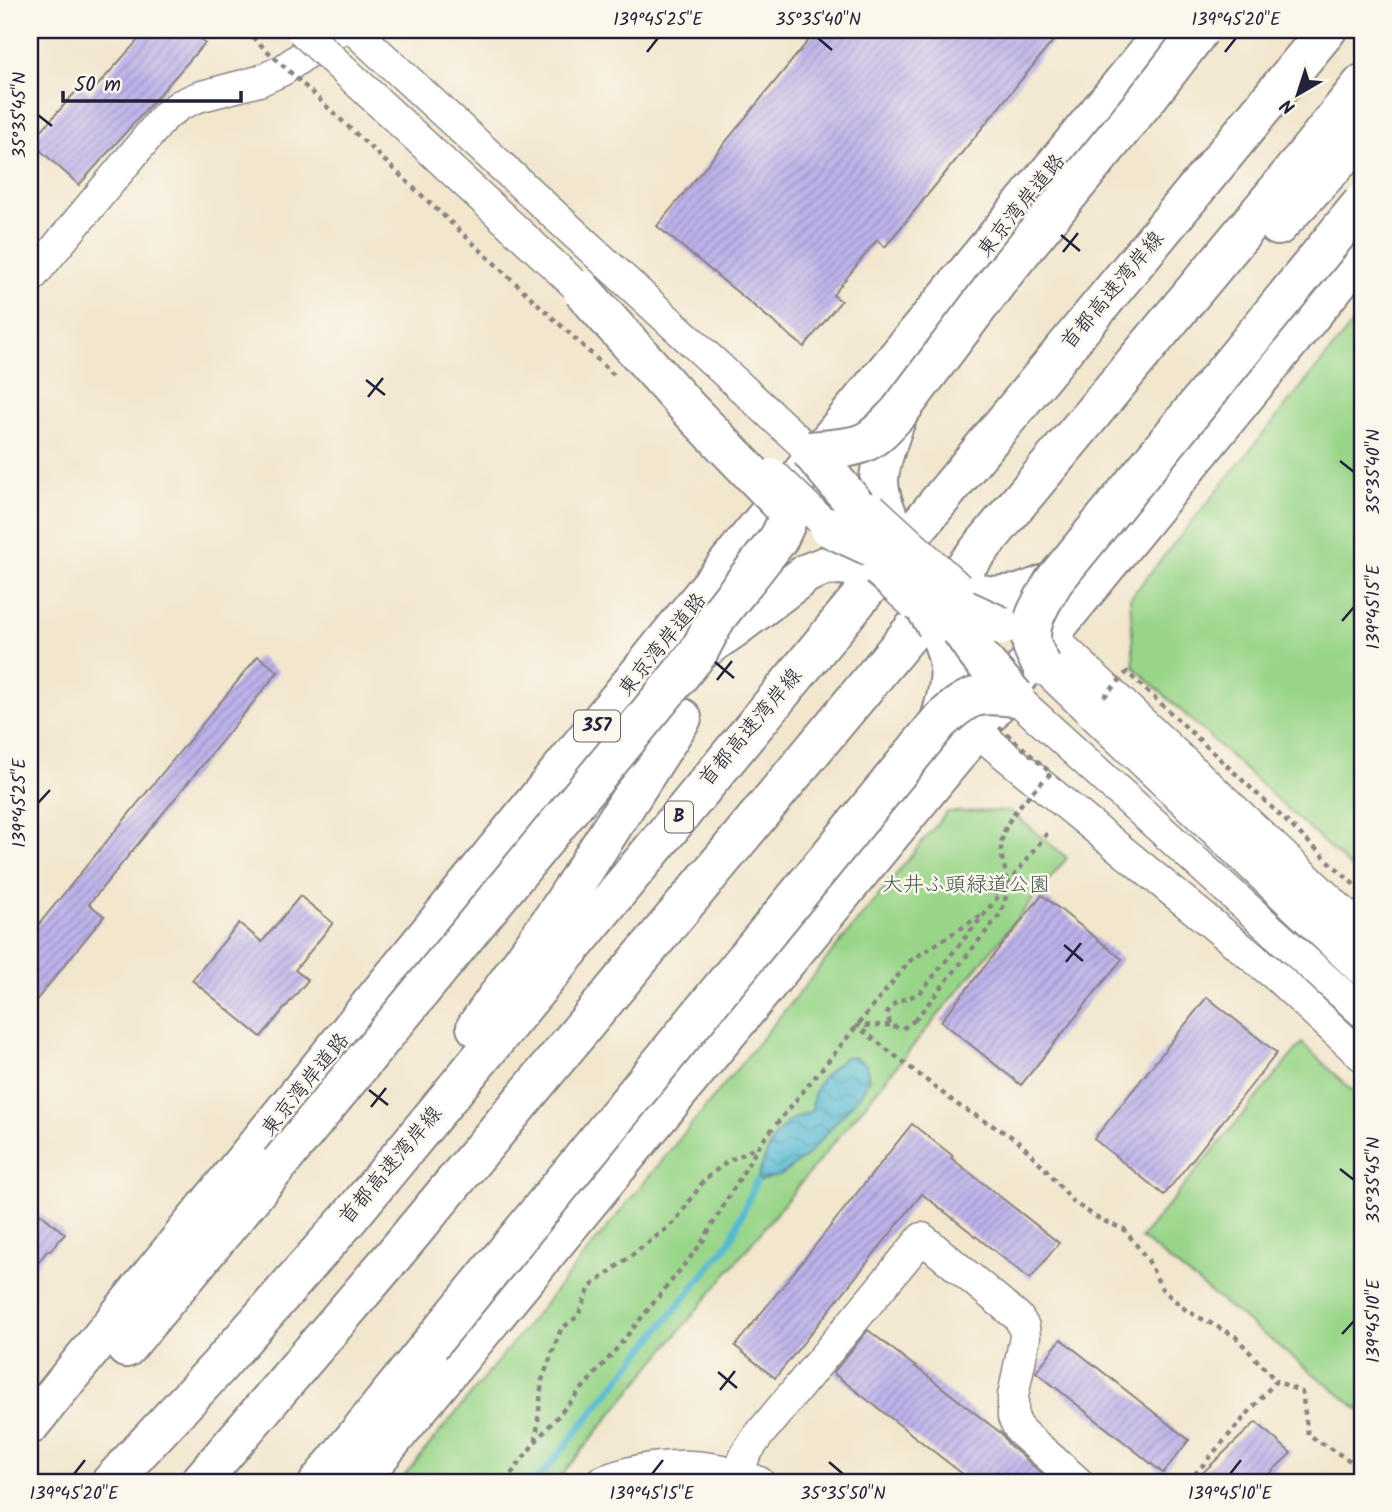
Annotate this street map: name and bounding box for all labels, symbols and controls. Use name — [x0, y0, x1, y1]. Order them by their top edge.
text: 139°45'25"E — [613, 6, 703, 35]
text: 35°35'40"N — [775, 6, 861, 35]
text: 139°45'20"E — [1192, 6, 1281, 35]
scale bar — [63, 60, 242, 104]
north arrow — [1262, 60, 1332, 130]
text: 50 m — [74, 69, 121, 102]
text: 35°35'45"N — [6, 72, 35, 158]
text: N — [1274, 90, 1303, 121]
street label: 東京湾岸道路 — [970, 147, 1074, 265]
street label: 首都高速湾岸線 — [1053, 224, 1173, 358]
text: 35°35'40"N — [1360, 429, 1389, 515]
text: 139°45'15"E — [1360, 564, 1389, 649]
street label: 東京湾岸道路 — [611, 586, 715, 704]
street label: 首都高速湾岸線 — [691, 661, 811, 795]
road number: 357 — [574, 710, 620, 741]
text: 139°45'25"E — [6, 758, 35, 848]
road number: B — [665, 802, 693, 832]
park label: 大井ふ頭緑道公園 — [882, 869, 1050, 902]
street label: 東京湾岸道路 — [254, 1026, 358, 1144]
street label: 首都高速湾岸線 — [331, 1099, 451, 1233]
text: 35°35'45"N — [1360, 1137, 1389, 1223]
text: 139°45'10"E — [1360, 1278, 1389, 1363]
text: 139°45'20"E — [30, 1480, 119, 1509]
text: 139°45'15"E — [610, 1480, 695, 1509]
text: 35°35'50"N — [800, 1480, 886, 1509]
text: 139°45'10"E — [1188, 1480, 1273, 1509]

